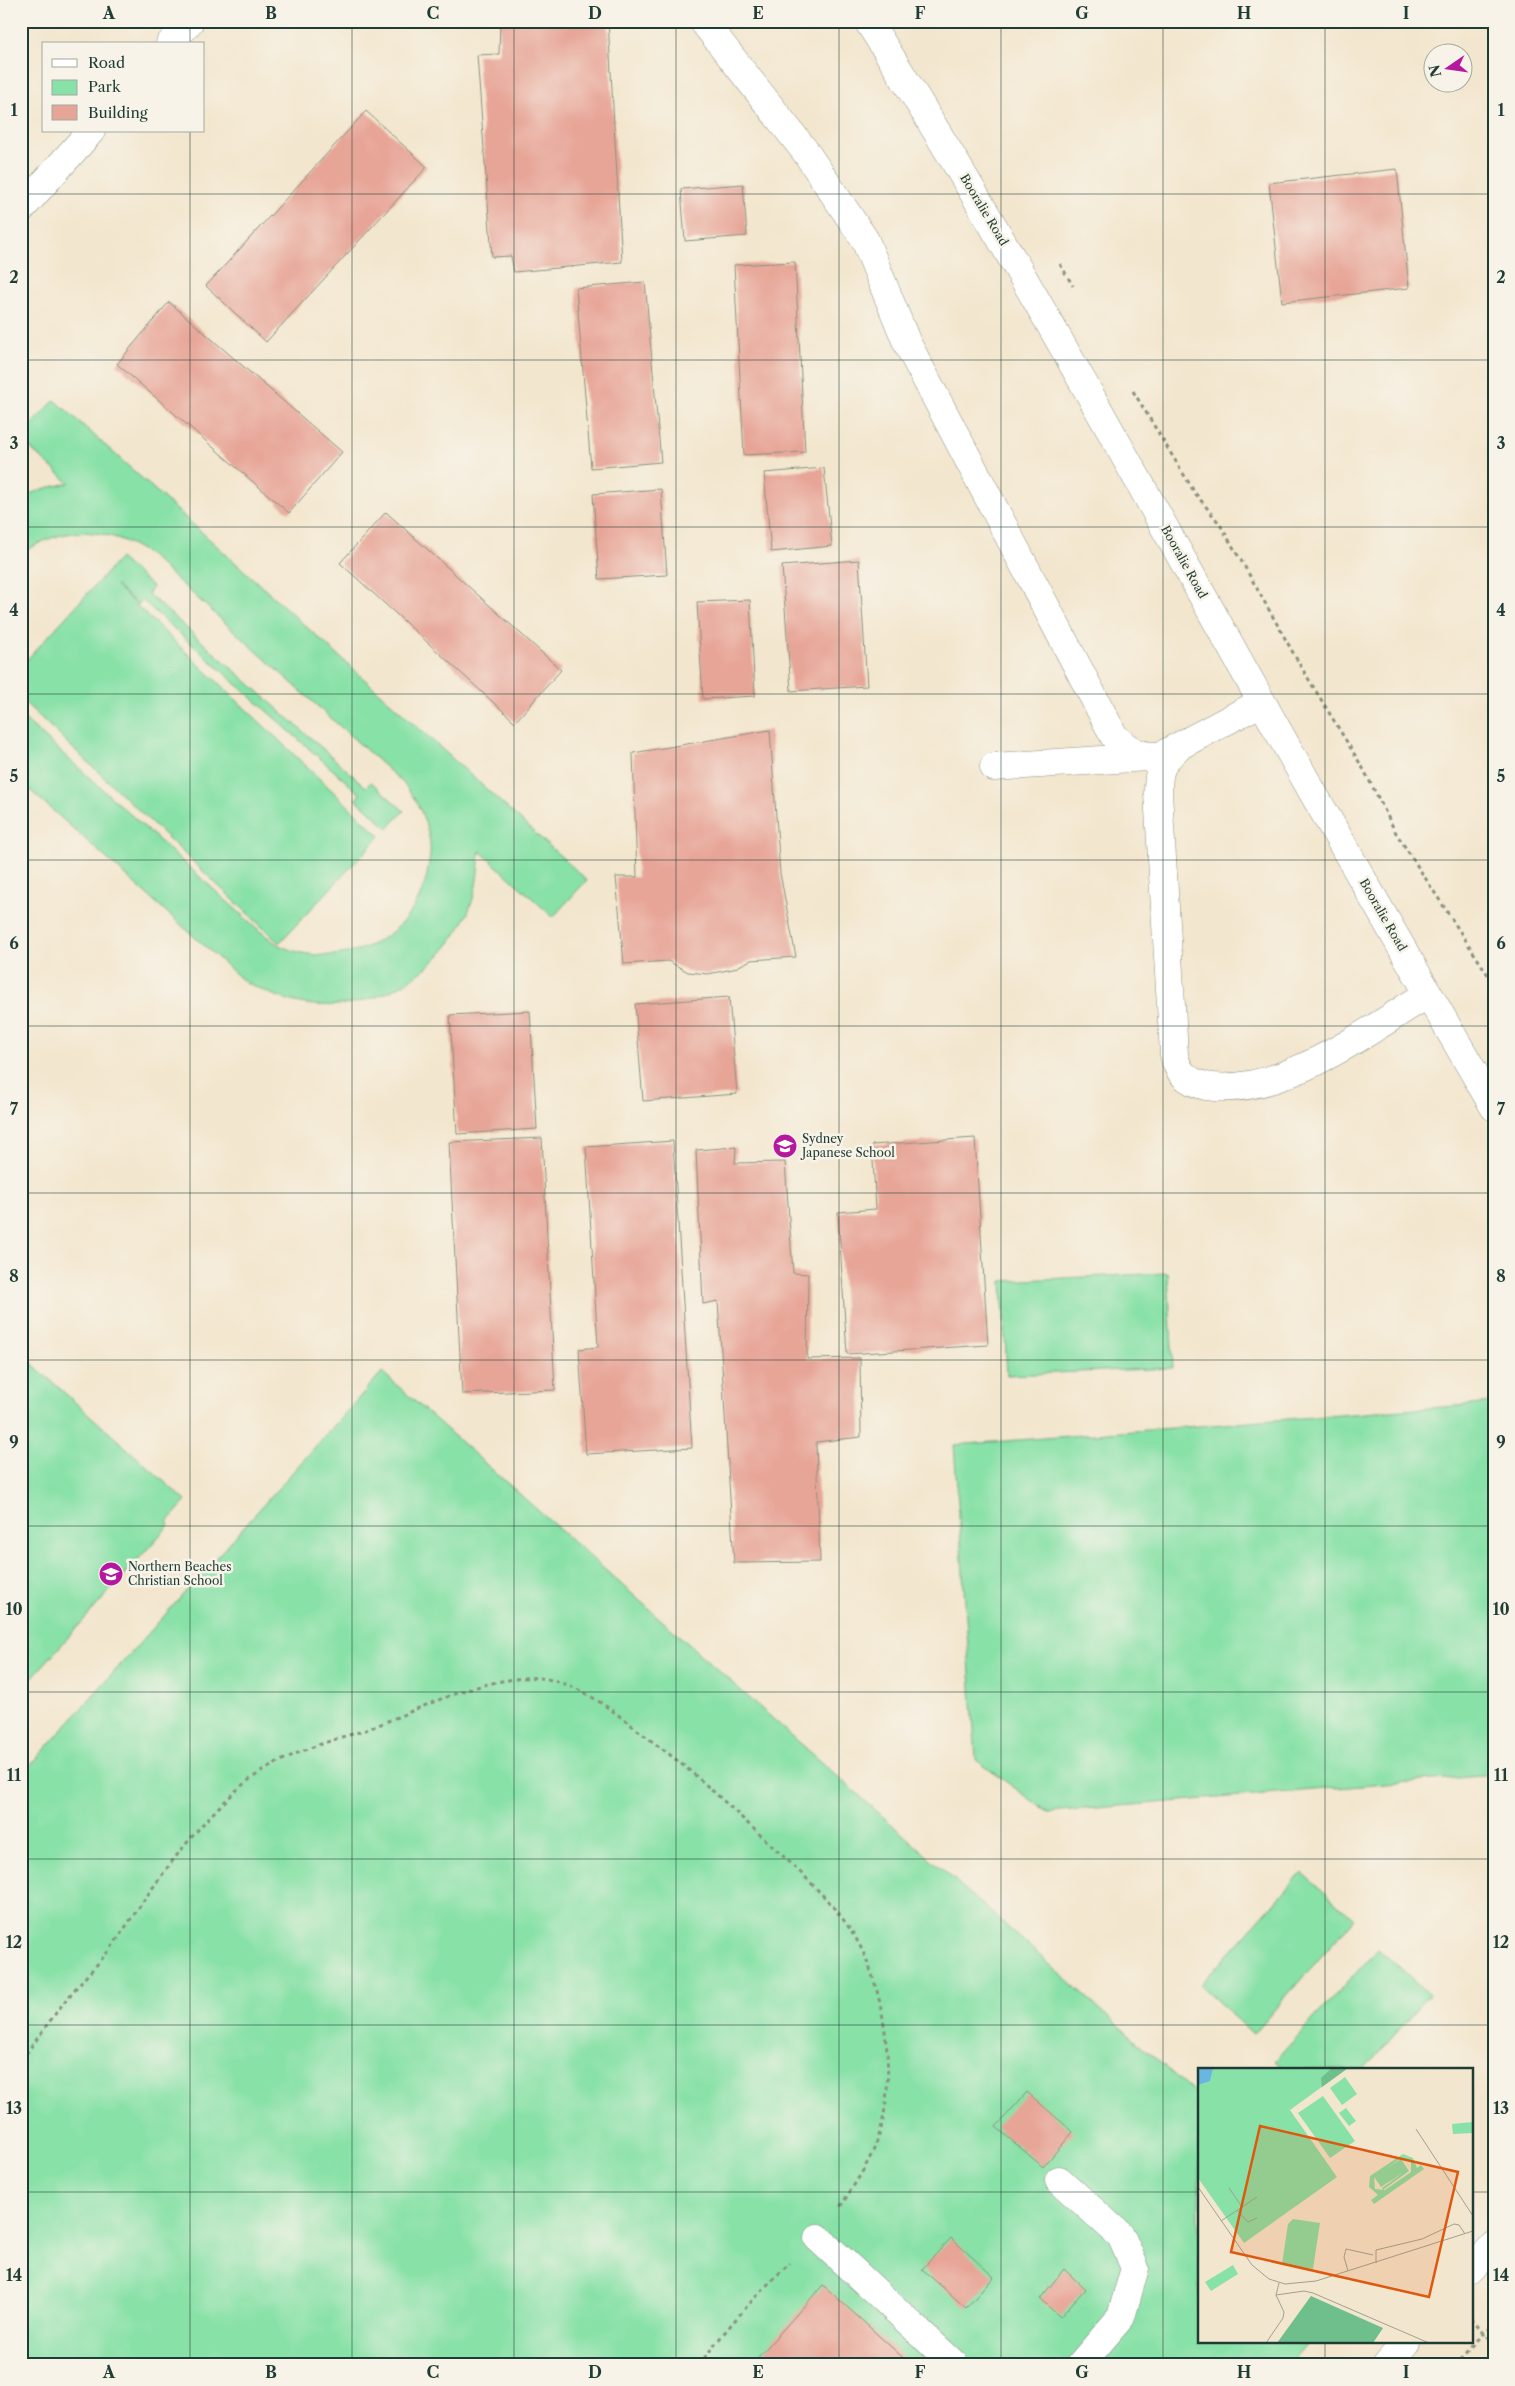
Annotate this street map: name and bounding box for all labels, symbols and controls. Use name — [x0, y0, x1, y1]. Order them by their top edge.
text: A — [102, 3, 116, 23]
text: B — [265, 3, 277, 23]
text: C — [427, 3, 439, 23]
text: D — [588, 3, 602, 23]
text: E — [752, 3, 764, 23]
text: F — [915, 3, 926, 23]
text: G — [1075, 3, 1089, 23]
text: H — [1237, 3, 1251, 23]
text: I — [1403, 3, 1410, 23]
legend — [42, 42, 205, 132]
north arrow — [1422, 42, 1472, 92]
text: Road — [88, 53, 125, 72]
text: N — [1425, 63, 1445, 79]
text: Park — [88, 77, 122, 96]
text: 1 — [10, 100, 18, 120]
text: 1 — [1497, 100, 1505, 120]
text: Building — [88, 103, 148, 122]
street label: Booralie Road — [957, 171, 1012, 249]
text: 2 — [9, 267, 19, 287]
text: 2 — [1496, 267, 1506, 287]
text: 3 — [9, 433, 19, 453]
text: 3 — [1496, 433, 1506, 453]
street label: Booralie Road — [1158, 523, 1211, 602]
text: 4 — [9, 600, 19, 620]
text: 4 — [1496, 600, 1506, 620]
text: 5 — [10, 766, 19, 786]
text: 5 — [1497, 766, 1506, 786]
street label: Booralie Road — [1357, 876, 1411, 954]
text: 6 — [9, 933, 19, 953]
text: 6 — [1496, 933, 1506, 953]
text: 7 — [10, 1099, 19, 1119]
text: 7 — [1497, 1099, 1506, 1119]
place label: Sydney Japanese School — [800, 1131, 895, 1160]
school or university icon: Sydney Japanese School — [772, 1133, 798, 1159]
text: 8 — [9, 1266, 19, 1286]
text: 8 — [1496, 1266, 1506, 1286]
text: 9 — [9, 1432, 19, 1452]
text: 9 — [1496, 1432, 1506, 1452]
place label: Northern Beaches Christian School — [128, 1559, 231, 1588]
school or university icon: Northern Beaches Christian School — [98, 1561, 124, 1587]
text: 10 — [5, 1599, 23, 1619]
text: 10 — [1492, 1599, 1510, 1619]
text: 11 — [7, 1765, 22, 1785]
text: 11 — [1494, 1765, 1509, 1785]
text: 12 — [6, 1932, 22, 1952]
text: 12 — [1493, 1932, 1509, 1952]
inset map — [1198, 2068, 1472, 2344]
text: 13 — [6, 2098, 22, 2118]
text: 13 — [1493, 2098, 1509, 2118]
text: 14 — [6, 2265, 22, 2285]
text: 14 — [1493, 2265, 1509, 2285]
text: A — [102, 2362, 116, 2382]
text: B — [265, 2362, 277, 2382]
text: C — [427, 2362, 439, 2382]
text: D — [588, 2362, 602, 2382]
text: E — [752, 2362, 764, 2382]
text: F — [915, 2362, 926, 2382]
text: G — [1075, 2362, 1089, 2382]
text: H — [1237, 2362, 1251, 2382]
text: I — [1403, 2362, 1410, 2382]

